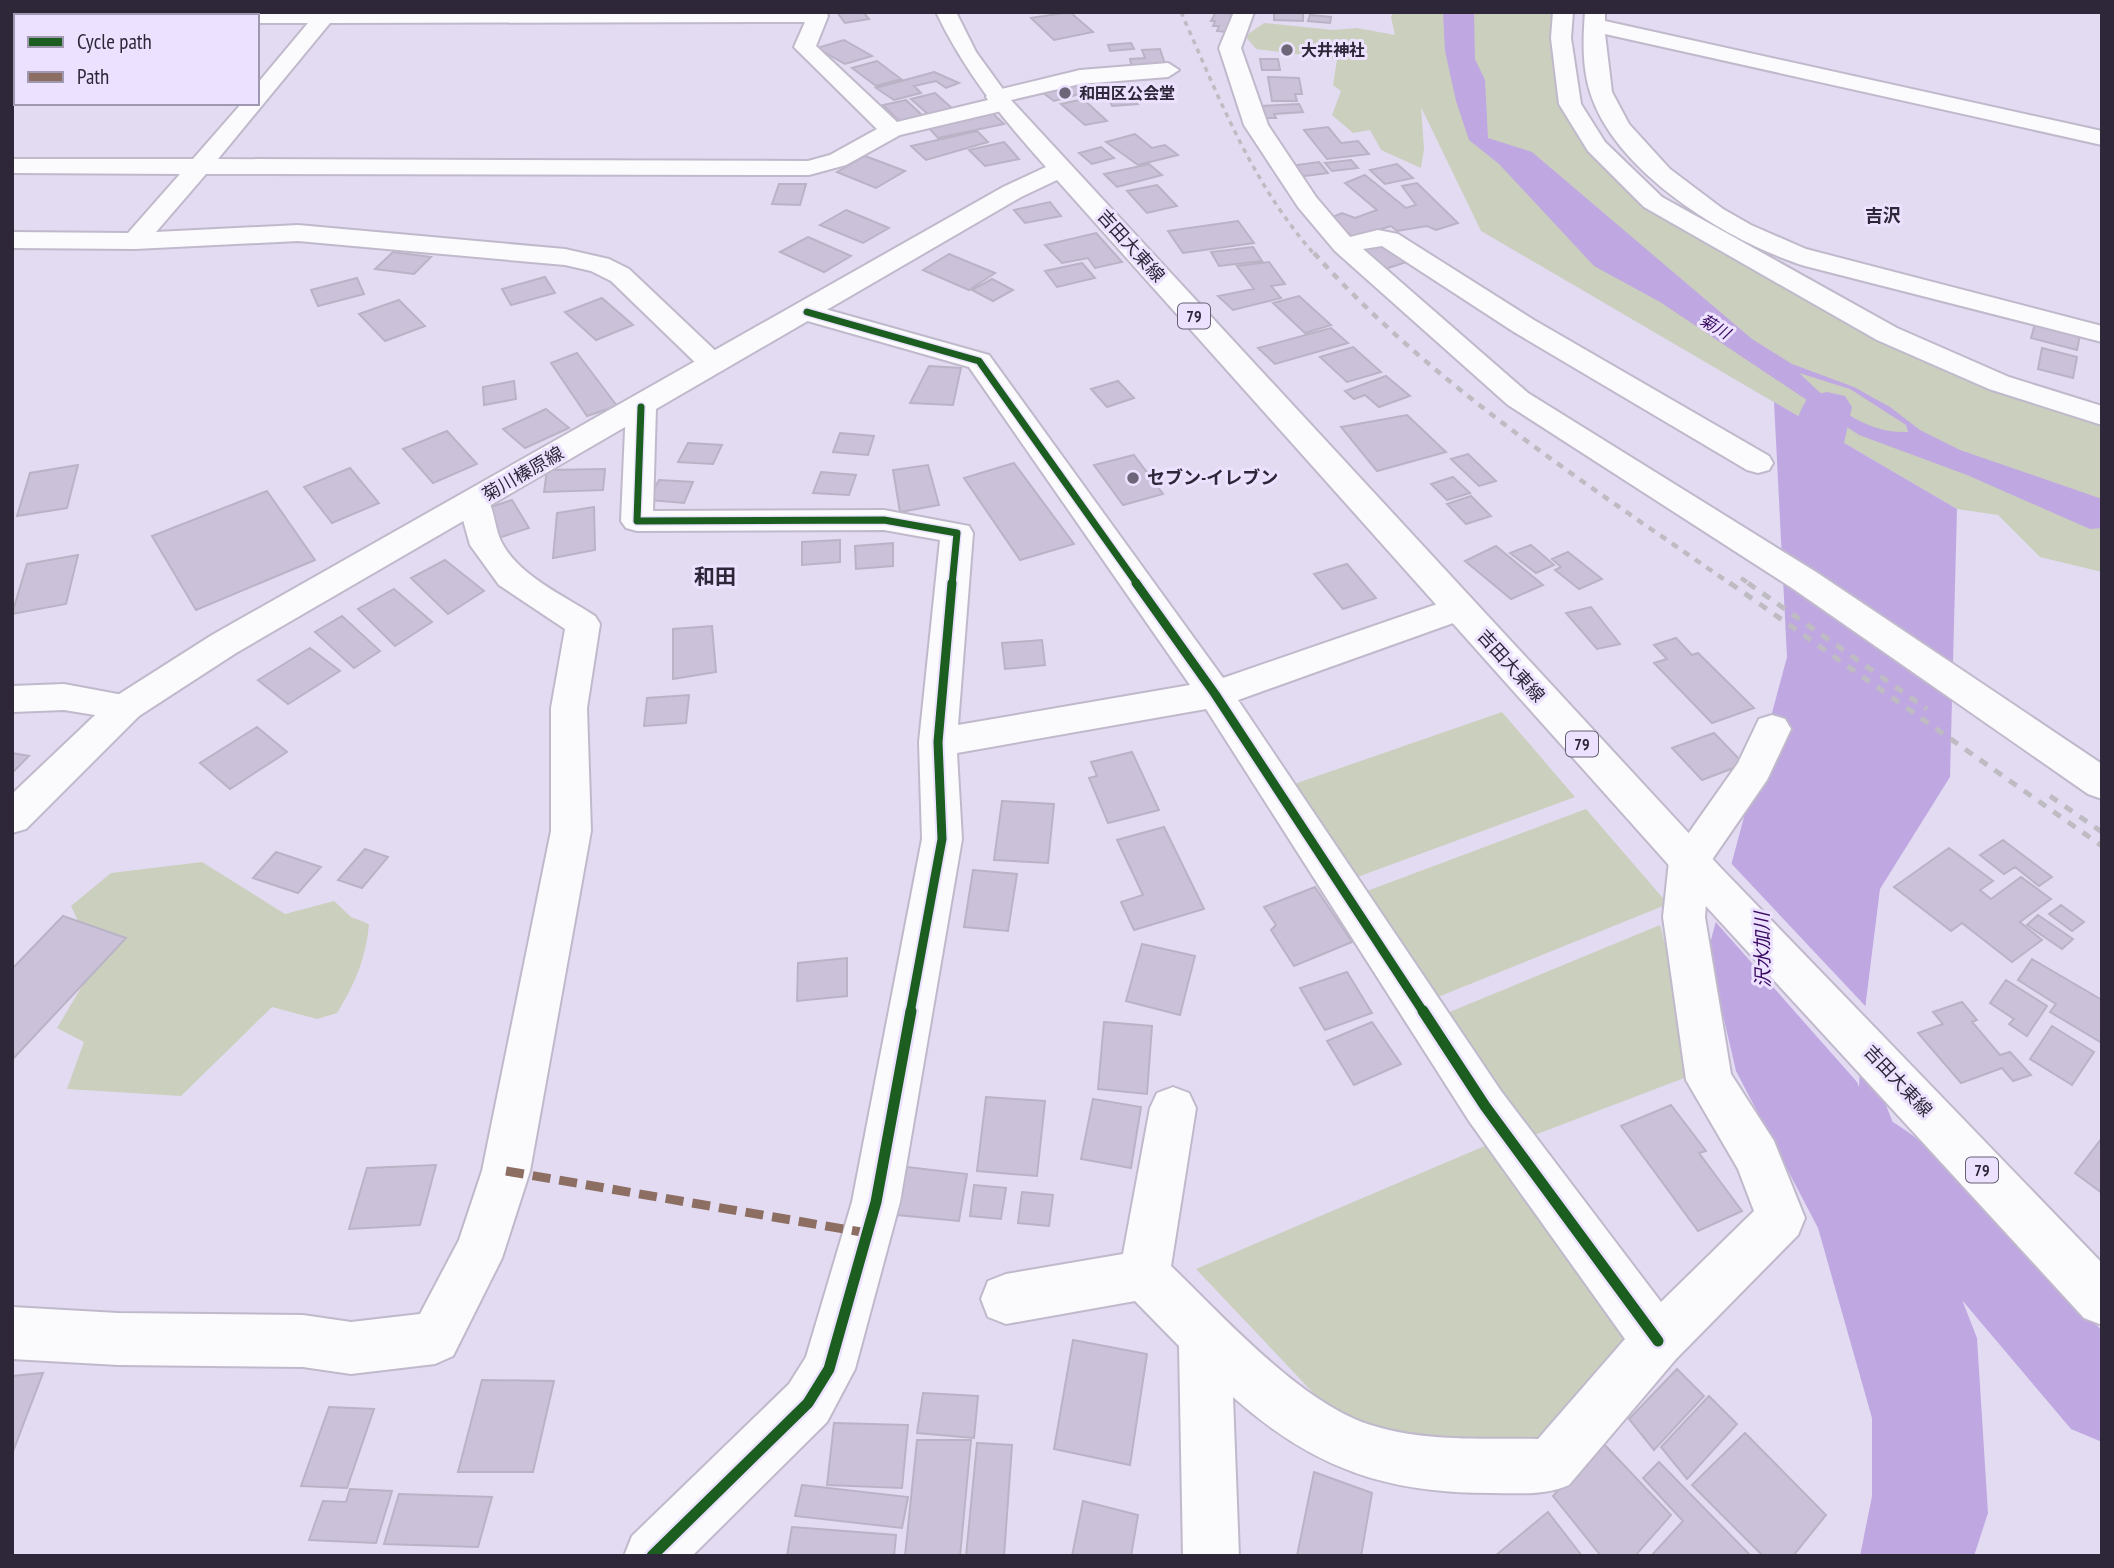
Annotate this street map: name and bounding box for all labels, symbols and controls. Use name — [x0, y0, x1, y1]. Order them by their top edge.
legend — [14, 14, 259, 105]
text: Cycle path — [77, 28, 152, 55]
place label: 大井神社 — [1301, 40, 1365, 60]
marker: 大井神社 — [1279, 42, 1295, 58]
text: Path — [77, 63, 109, 90]
place label: 和田区公会堂 — [1079, 83, 1175, 103]
marker: 和田区公会堂 — [1057, 85, 1073, 101]
district label: 吉沢 — [1865, 204, 1901, 227]
street label: 吉田大東線 — [1093, 205, 1170, 287]
road number: 79 — [1178, 304, 1210, 328]
water label: 菊川 — [1696, 309, 1736, 344]
street label: 菊川榛原線 — [478, 441, 567, 506]
place label: セブン-イレブン — [1147, 466, 1278, 489]
marker: セブン-イレブン — [1125, 470, 1141, 486]
district label: 和田 — [694, 563, 736, 590]
street label: 吉田大東線 — [1473, 625, 1550, 707]
road number: 79 — [1566, 732, 1598, 757]
water label: 沢水加川 — [1749, 910, 1775, 988]
street label: 吉田大東線 — [1859, 1040, 1937, 1121]
road number: 79 — [1966, 1158, 1998, 1182]

